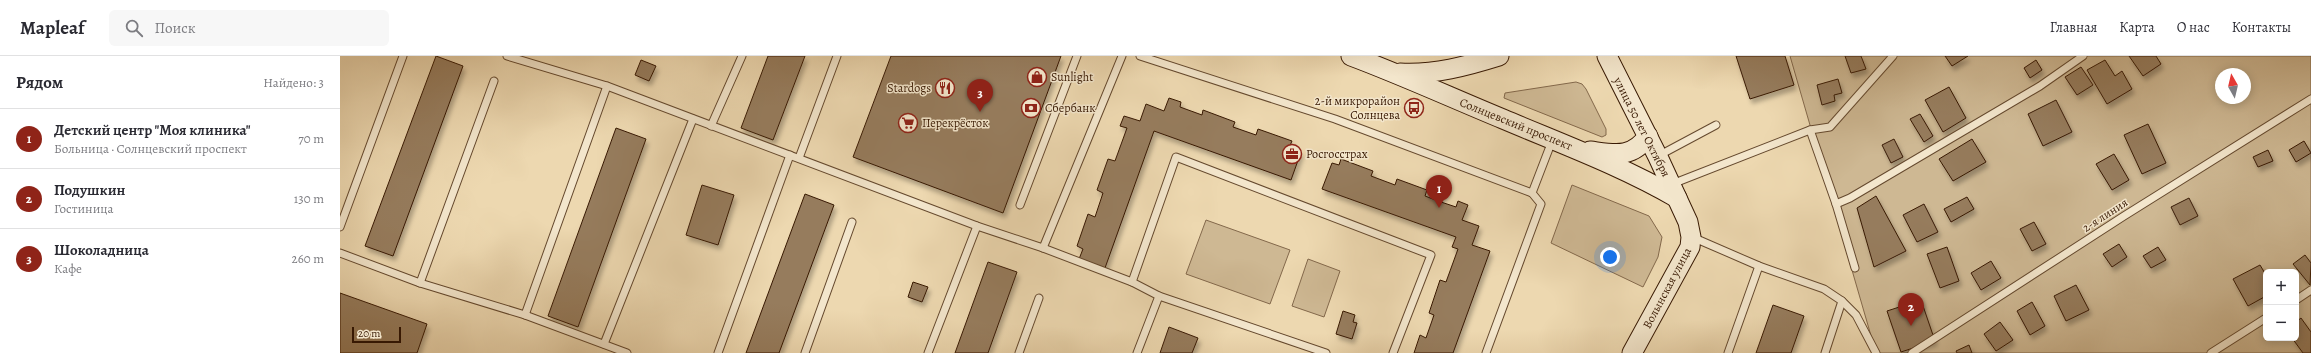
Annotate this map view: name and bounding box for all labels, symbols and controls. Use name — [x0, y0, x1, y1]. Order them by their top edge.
search box — [109, 10, 389, 46]
text: Mapleaf — [20, 15, 85, 41]
icon: search — [123, 17, 145, 39]
text: Поиск — [155, 18, 196, 38]
text: Главная — [2050, 18, 2097, 37]
text: Карта — [2119, 18, 2155, 37]
text: О нас — [2177, 18, 2210, 37]
text: Контакты — [2232, 18, 2291, 37]
shop icon: Sunlight — [1026, 66, 1048, 88]
north arrow — [2215, 68, 2251, 104]
place label: Sunlight — [1051, 69, 1093, 85]
text: Рядом — [16, 71, 63, 94]
text: Найдено: 3 — [263, 74, 324, 91]
street label: улица 50 лет Октября — [1609, 74, 1674, 180]
restaurant icon: Stardogs — [934, 77, 956, 99]
pin: 3 — [967, 79, 993, 112]
place label: Stardogs — [887, 80, 931, 96]
place label: 2-й микрорайон Солнцева — [1315, 93, 1400, 123]
street label: Солнцевский проспект — [1457, 94, 1575, 154]
bank icon: Сбербанк — [1020, 97, 1042, 119]
bus stop icon: 2-й микрорайон Солнцева — [1403, 97, 1425, 119]
place label: Сбербанк — [1045, 100, 1096, 116]
supermarket icon: Перекрёсток — [897, 112, 919, 134]
place label: Перекрёсток — [922, 115, 988, 131]
text: Детский центр "Моя клиника" — [54, 120, 251, 140]
text: 1 — [27, 130, 31, 147]
text: 70 m — [298, 130, 324, 147]
text: Больница · Солнцевский проспект — [54, 140, 247, 157]
office icon: Росгосстрах — [1281, 143, 1303, 165]
place label: Росгосстрах — [1306, 146, 1368, 162]
pin: 1 — [1426, 175, 1452, 208]
text: Подушкин — [54, 180, 125, 200]
text: 2 — [26, 190, 32, 207]
text: 130 m — [294, 190, 324, 207]
street label: 2-я линия — [2079, 194, 2131, 236]
text: Гостиница — [54, 200, 114, 217]
text: Шоколадница — [54, 240, 149, 260]
street label: Волынская улица — [1639, 244, 1695, 331]
your location — [1600, 247, 1620, 267]
text: 3 — [26, 250, 32, 267]
text: 260 m — [291, 250, 324, 267]
text: Кафе — [54, 260, 82, 277]
map controls — [2263, 269, 2299, 341]
button: + — [2263, 269, 2299, 305]
pin: 2 — [1898, 293, 1924, 326]
button: − — [2263, 305, 2299, 341]
scale bar — [352, 325, 401, 344]
text: 20 m — [358, 326, 380, 341]

